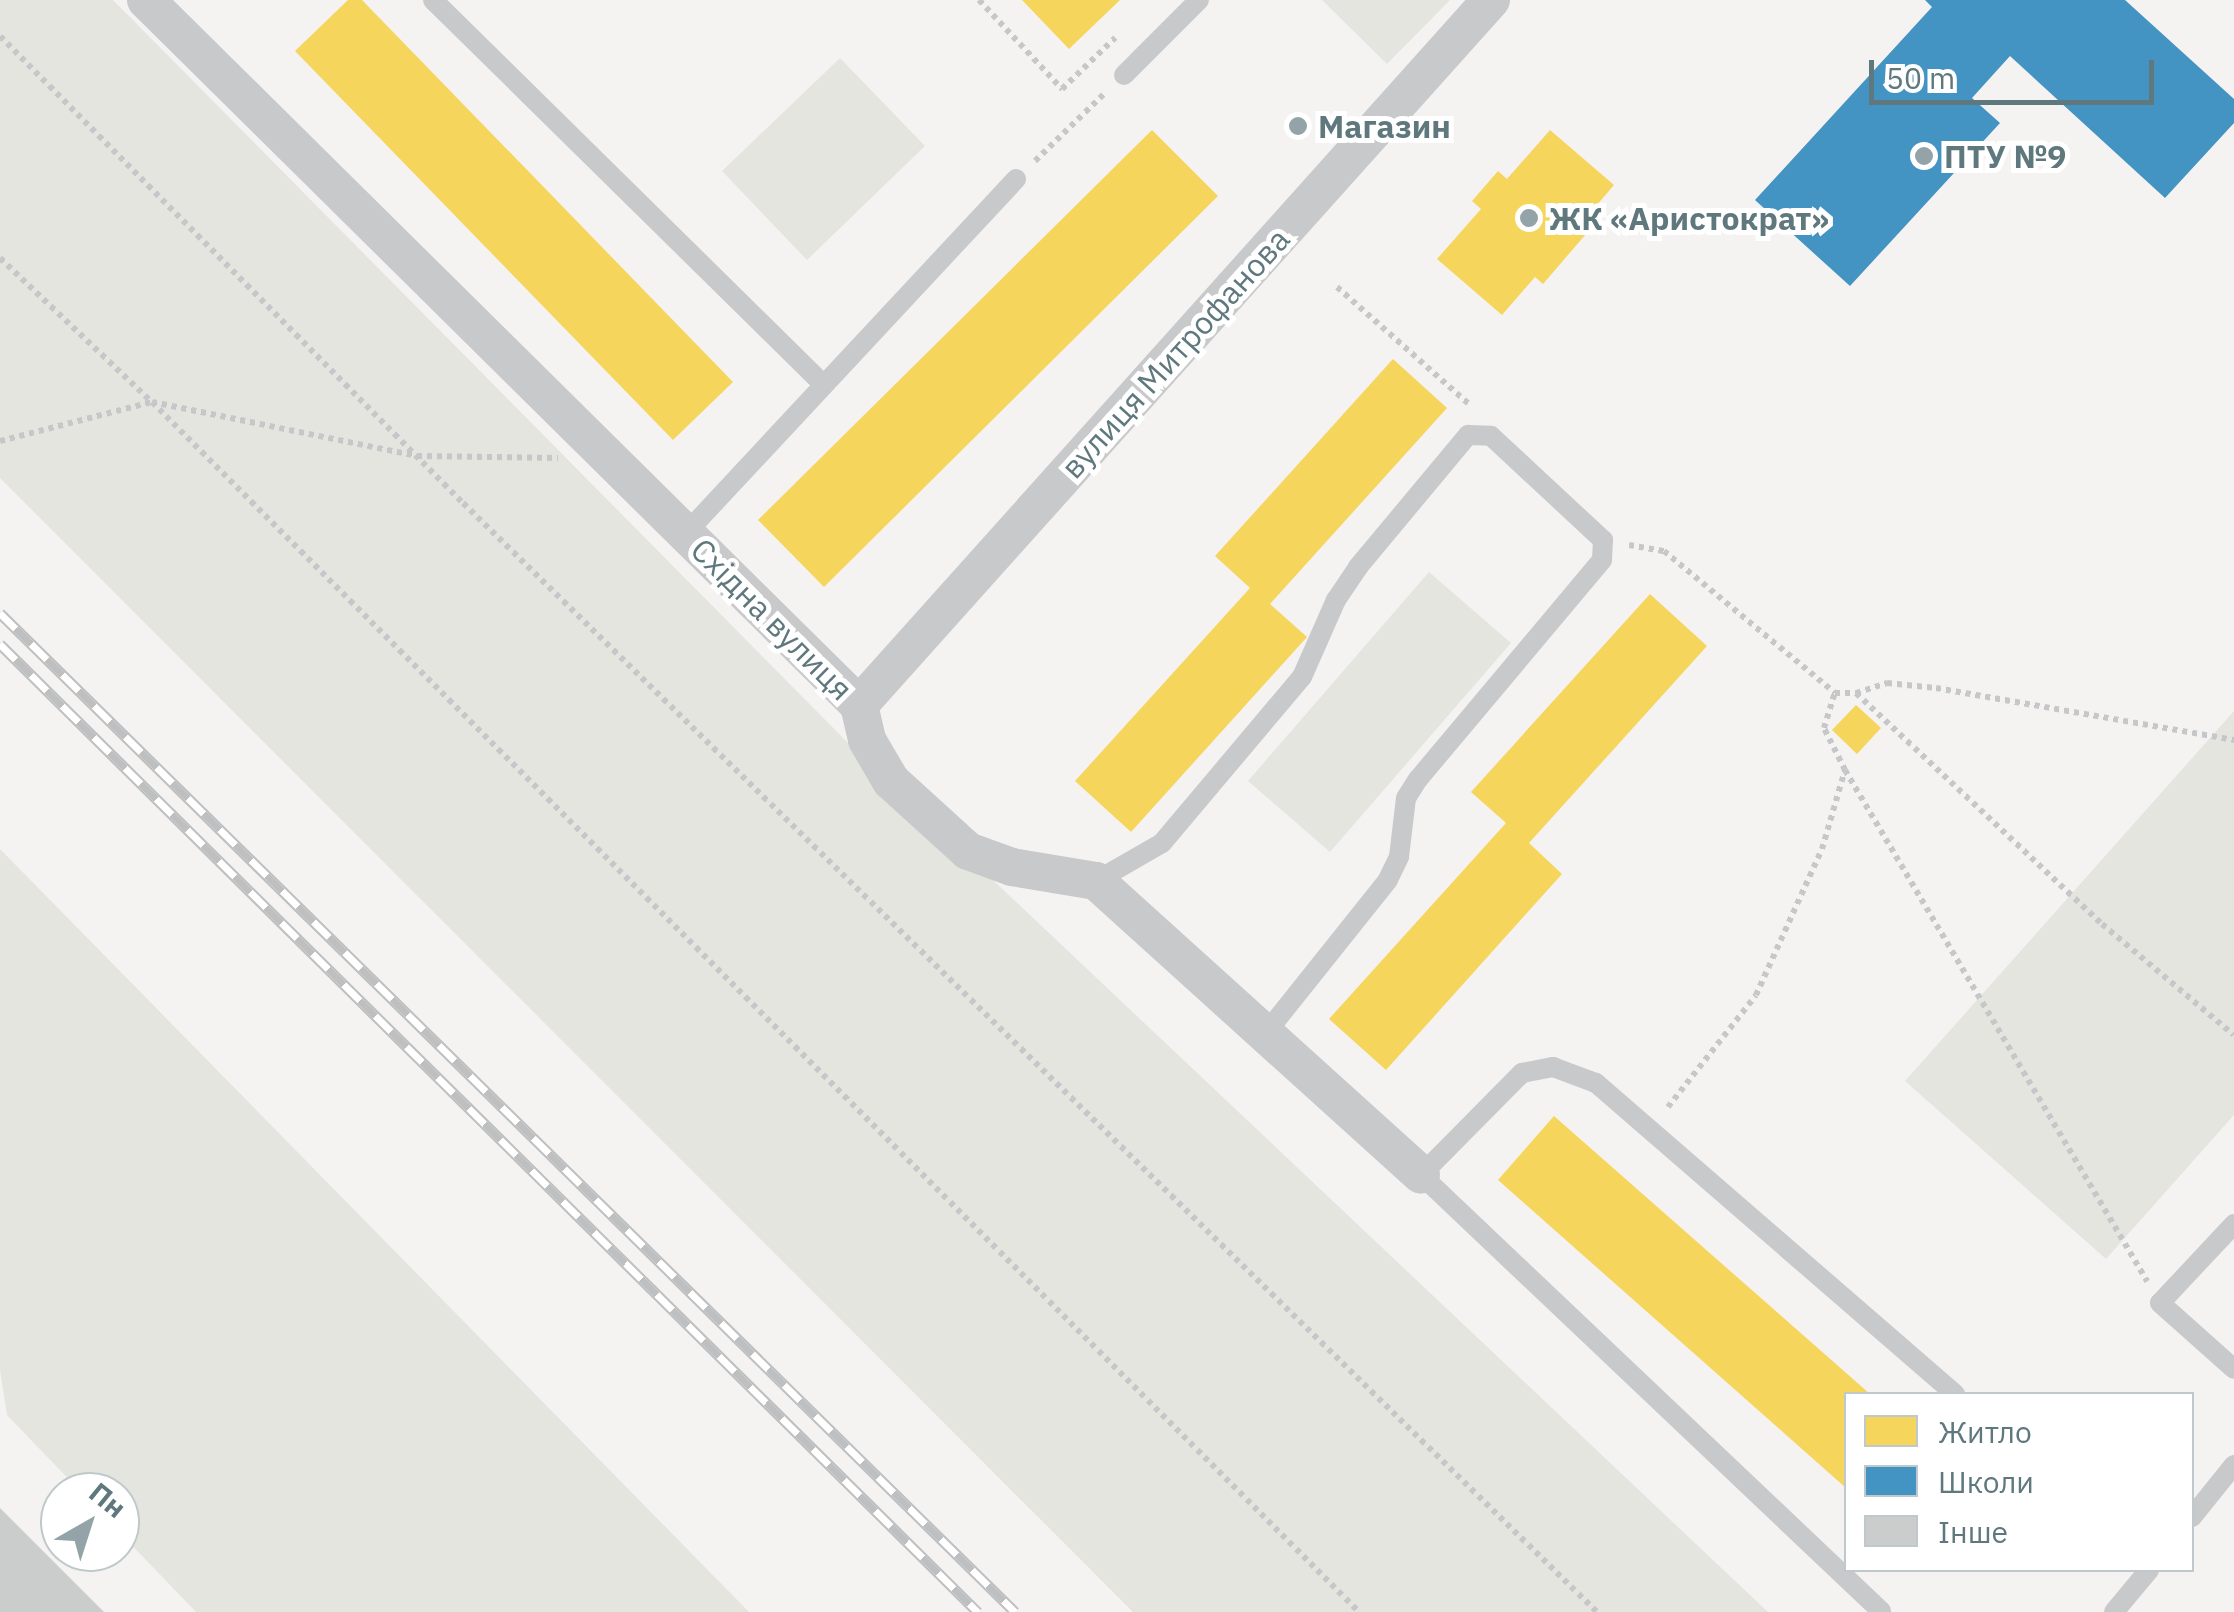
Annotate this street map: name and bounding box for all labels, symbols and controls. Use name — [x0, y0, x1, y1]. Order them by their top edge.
scale bar — [1874, 40, 2159, 102]
text: 50 m — [1886, 58, 1955, 97]
place label: Магазин — [1318, 107, 1451, 145]
marker: Магазин — [1287, 115, 1309, 137]
place label: ПТУ №9 — [1944, 137, 2067, 175]
marker: ПТУ №9 — [1913, 145, 1935, 167]
place label: ЖК «Аристократ» — [1549, 199, 1829, 237]
marker: ЖК «Аристократ» — [1518, 207, 1540, 229]
street label: вулиця Митрофанова — [1053, 220, 1297, 486]
street label: Східна вулиця — [683, 530, 861, 708]
legend — [1844, 1392, 2194, 1572]
text: Житло — [1938, 1412, 2032, 1451]
text: Школи — [1938, 1462, 2034, 1501]
north arrow — [40, 1472, 140, 1572]
text: Пн — [82, 1474, 134, 1526]
text: Інше — [1938, 1512, 2008, 1551]

